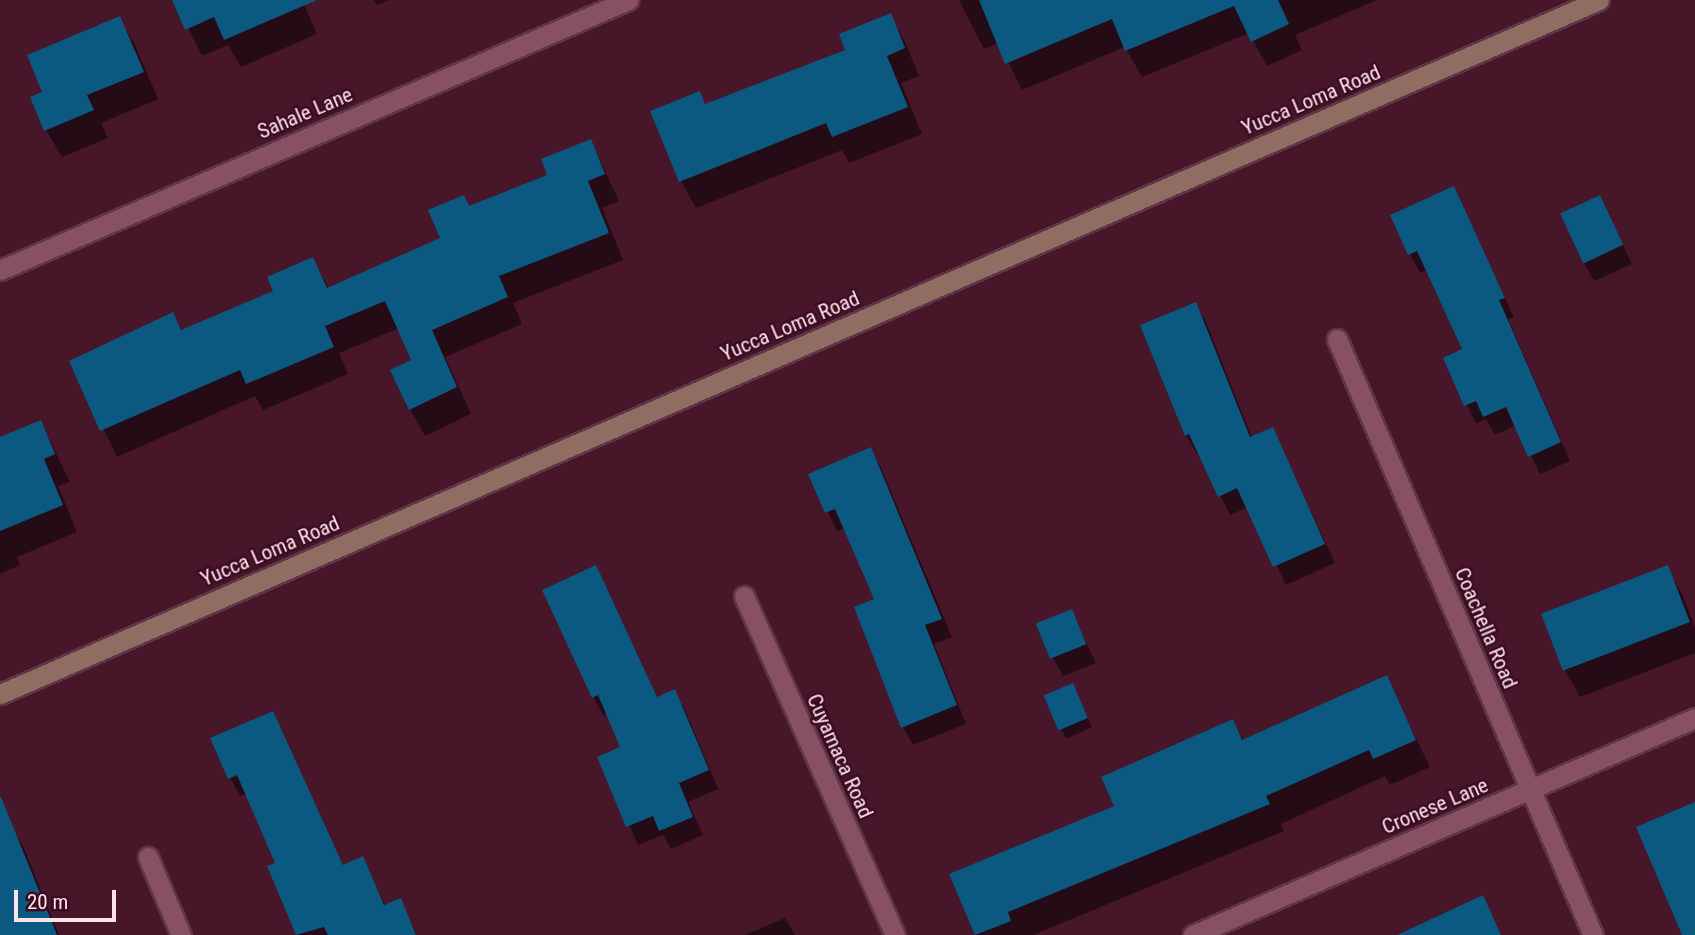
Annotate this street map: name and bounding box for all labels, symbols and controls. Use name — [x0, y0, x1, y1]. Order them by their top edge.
street label: Yucca Loma Road — [1238, 59, 1384, 141]
street label: Sahale Lane — [254, 82, 356, 144]
street label: Yucca Loma Road — [717, 285, 863, 367]
street label: Yucca Loma Road — [197, 510, 343, 592]
street label: Coachella Road — [1449, 564, 1523, 692]
street label: Cuyamaca Road — [801, 690, 879, 822]
street label: Cronese Lane — [1378, 772, 1492, 840]
scale bar — [18, 876, 119, 920]
text: 20 m — [27, 890, 68, 914]

